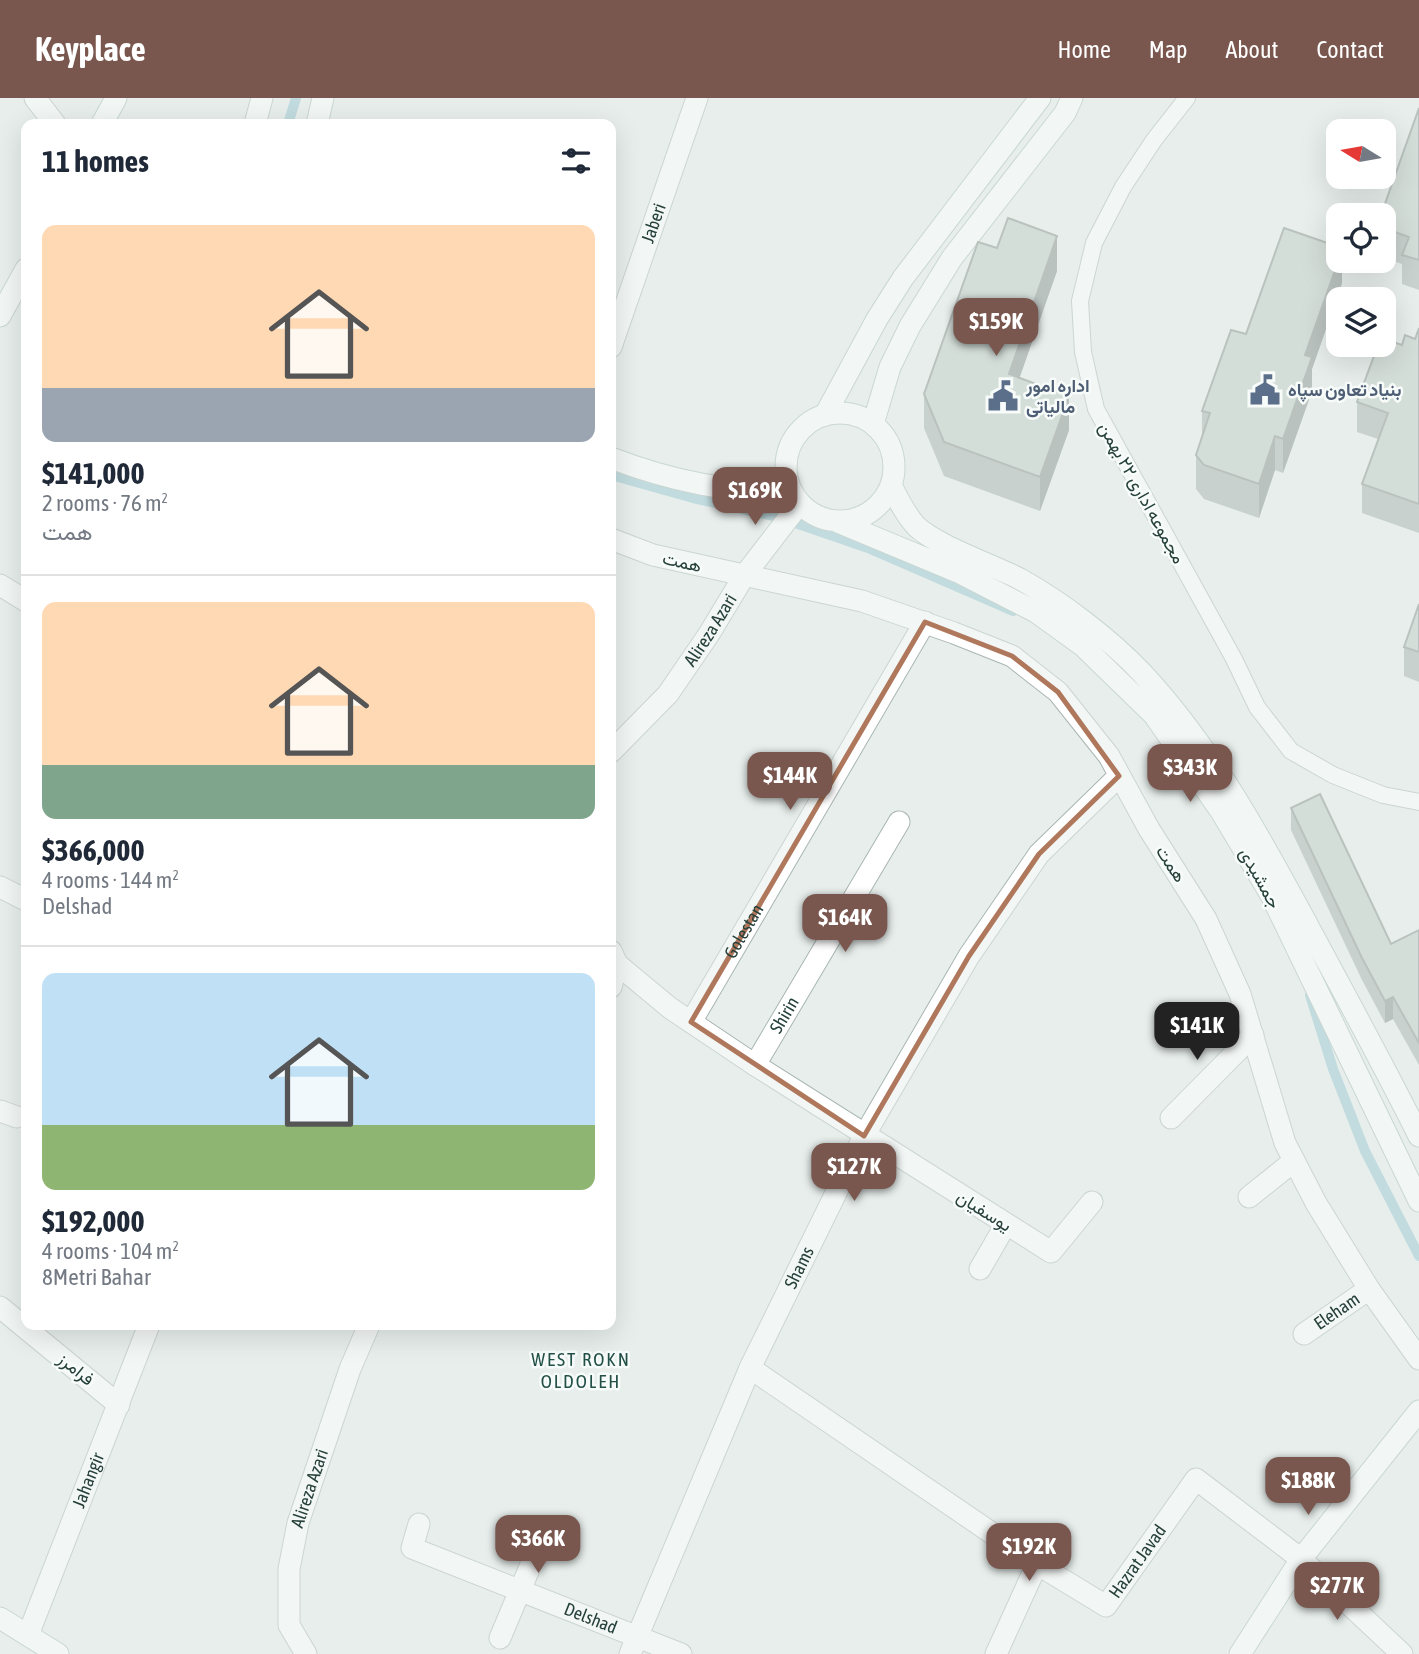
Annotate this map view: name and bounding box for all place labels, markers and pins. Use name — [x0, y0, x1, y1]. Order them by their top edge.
pin: $159K — [947, 299, 1045, 358]
public building icon: بنیاد تعاون سپاه — [1248, 373, 1282, 407]
place label: اداره امور مالیاتی — [1025, 375, 1090, 418]
public building icon: اداره امور مالیاتی — [986, 379, 1020, 413]
place label: بنیاد تعاون سپاه — [1288, 379, 1401, 402]
pin: $169K — [706, 468, 804, 527]
pin: $343K — [1141, 744, 1239, 804]
pin: $144K — [741, 752, 839, 812]
pin: $164K — [796, 894, 894, 954]
pin: $141K — [1148, 1002, 1246, 1062]
pin: $127K — [805, 1144, 903, 1203]
pin: $188K — [1259, 1458, 1357, 1517]
pin: $366K — [489, 1516, 587, 1575]
pin: $192K — [980, 1524, 1078, 1583]
pin: $277K — [1288, 1562, 1386, 1622]

